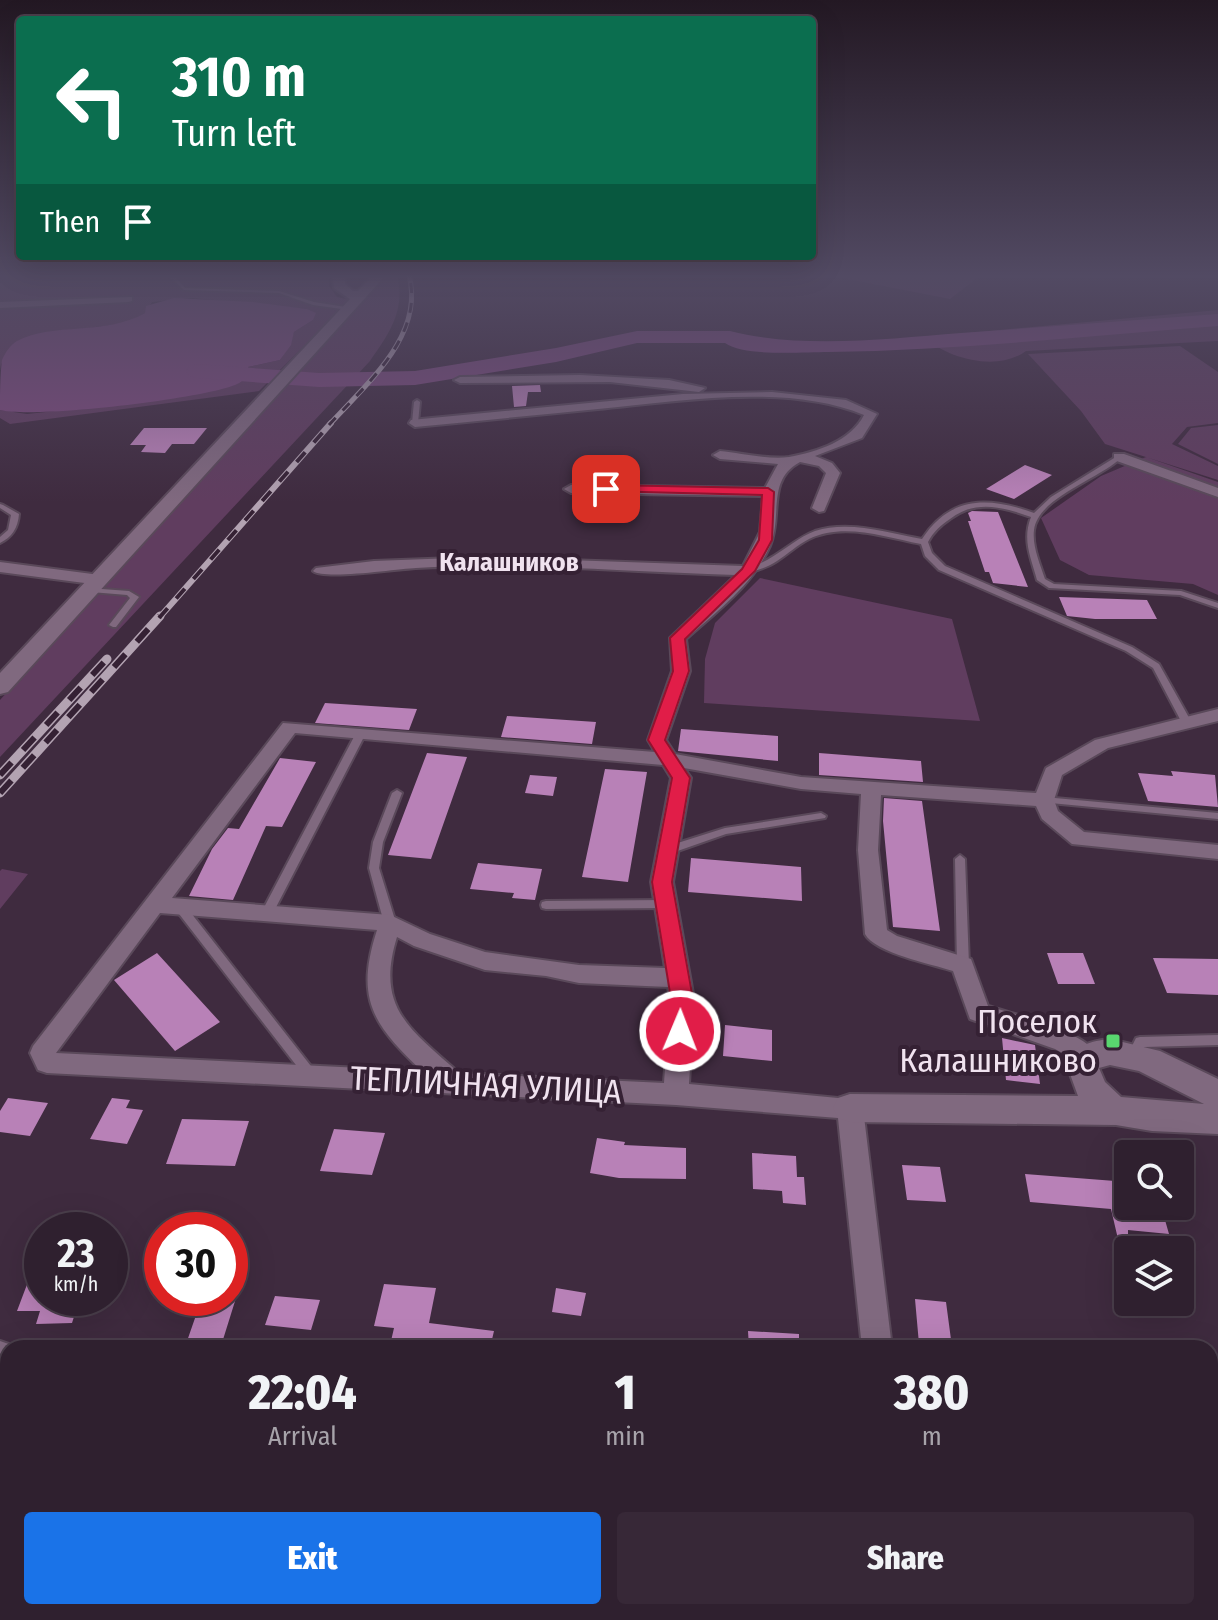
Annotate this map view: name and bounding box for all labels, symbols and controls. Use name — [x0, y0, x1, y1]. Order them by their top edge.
text: 310 m — [172, 44, 306, 111]
icon: left — [40, 48, 144, 152]
text: Turn left — [172, 112, 296, 156]
icon: arrive — [116, 200, 160, 244]
text: Then — [40, 204, 100, 240]
pin — [572, 455, 640, 523]
icon: arrive — [584, 467, 628, 511]
district label: Калашников — [439, 547, 579, 578]
position arrow — [638, 989, 722, 1073]
place label: Поселок Калашниково — [899, 1001, 1097, 1081]
marker: Поселок Калашниково — [1104, 1032, 1122, 1050]
street label: ТЕПЛИЧНАЯ УЛИЦА — [349, 1057, 623, 1113]
map controls — [1114, 1140, 1194, 1316]
button: search — [1114, 1140, 1194, 1220]
speed limit sign: 30 — [144, 1212, 248, 1316]
text: 23 — [57, 1230, 95, 1278]
button: layers — [1114, 1236, 1194, 1316]
text: km/h — [54, 1272, 98, 1296]
text: 22:04 — [249, 1364, 357, 1422]
text: 1 — [615, 1364, 636, 1422]
text: 380 — [894, 1364, 969, 1422]
text: Arrival — [268, 1421, 337, 1452]
text: min — [605, 1421, 645, 1452]
text: m — [922, 1421, 942, 1452]
button: Exit — [24, 1512, 601, 1604]
button: Share — [617, 1512, 1194, 1604]

